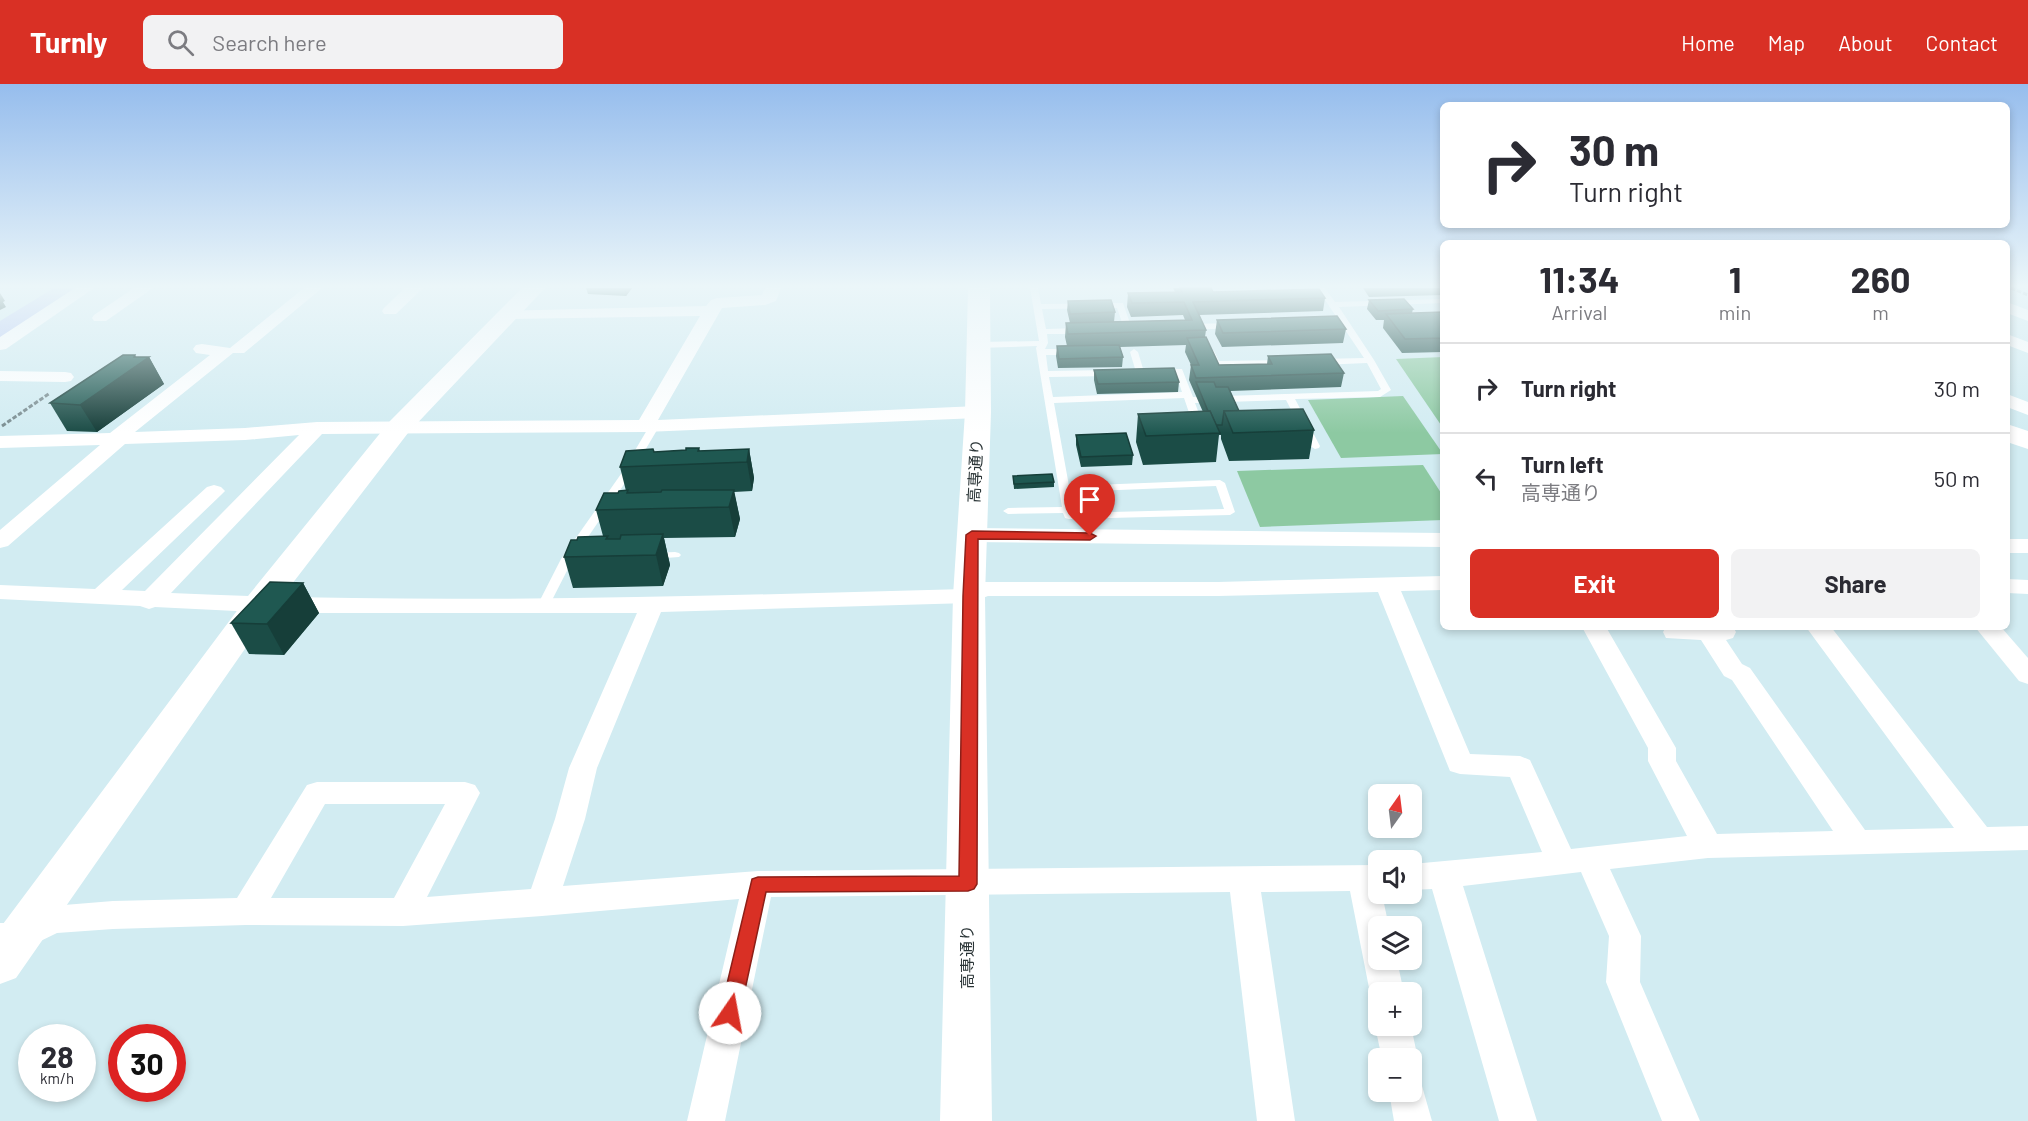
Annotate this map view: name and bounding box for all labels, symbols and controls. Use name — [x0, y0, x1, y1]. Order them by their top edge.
search box — [143, 15, 563, 69]
text: Turnly — [30, 25, 107, 59]
icon: search — [164, 26, 197, 59]
text: Search here — [212, 29, 327, 55]
text: Home — [1681, 30, 1735, 55]
text: Map — [1768, 30, 1805, 55]
text: About — [1838, 30, 1893, 55]
text: Contact — [1926, 30, 1998, 55]
text: 30 m — [1569, 124, 1659, 174]
icon: right — [1470, 126, 1548, 204]
text: Turn right — [1569, 175, 1683, 207]
text: 11:34 — [1539, 257, 1619, 300]
text: 1 — [1729, 257, 1741, 300]
text: 260 — [1851, 257, 1911, 300]
text: Arrival — [1551, 300, 1607, 324]
text: min — [1719, 300, 1751, 324]
text: m — [1872, 300, 1889, 324]
icon: right — [1470, 372, 1503, 405]
text: Turn right — [1521, 375, 1616, 401]
text: 30 m — [1934, 375, 1980, 401]
street label: 高専通り — [963, 439, 986, 503]
text: Turn left — [1521, 451, 1604, 477]
icon: left — [1470, 462, 1503, 495]
text: 50 m — [1934, 465, 1980, 491]
pin — [1064, 474, 1115, 536]
text: 高専通り — [1521, 480, 1601, 504]
icon: arrive — [1073, 483, 1106, 516]
button: Exit — [1470, 549, 1719, 618]
button: Share — [1731, 549, 1980, 618]
north arrow — [1368, 784, 1422, 838]
map controls — [1368, 784, 1422, 1102]
button: sound — [1368, 850, 1422, 904]
button: layers — [1368, 916, 1422, 970]
street label: 高専通り — [957, 925, 976, 989]
position arrow — [698, 981, 762, 1045]
button: + — [1368, 982, 1422, 1036]
speed limit sign: 30 — [108, 1024, 186, 1102]
text: 28 — [40, 1038, 74, 1074]
button: − — [1368, 1048, 1422, 1102]
text: km/h — [40, 1069, 74, 1087]

